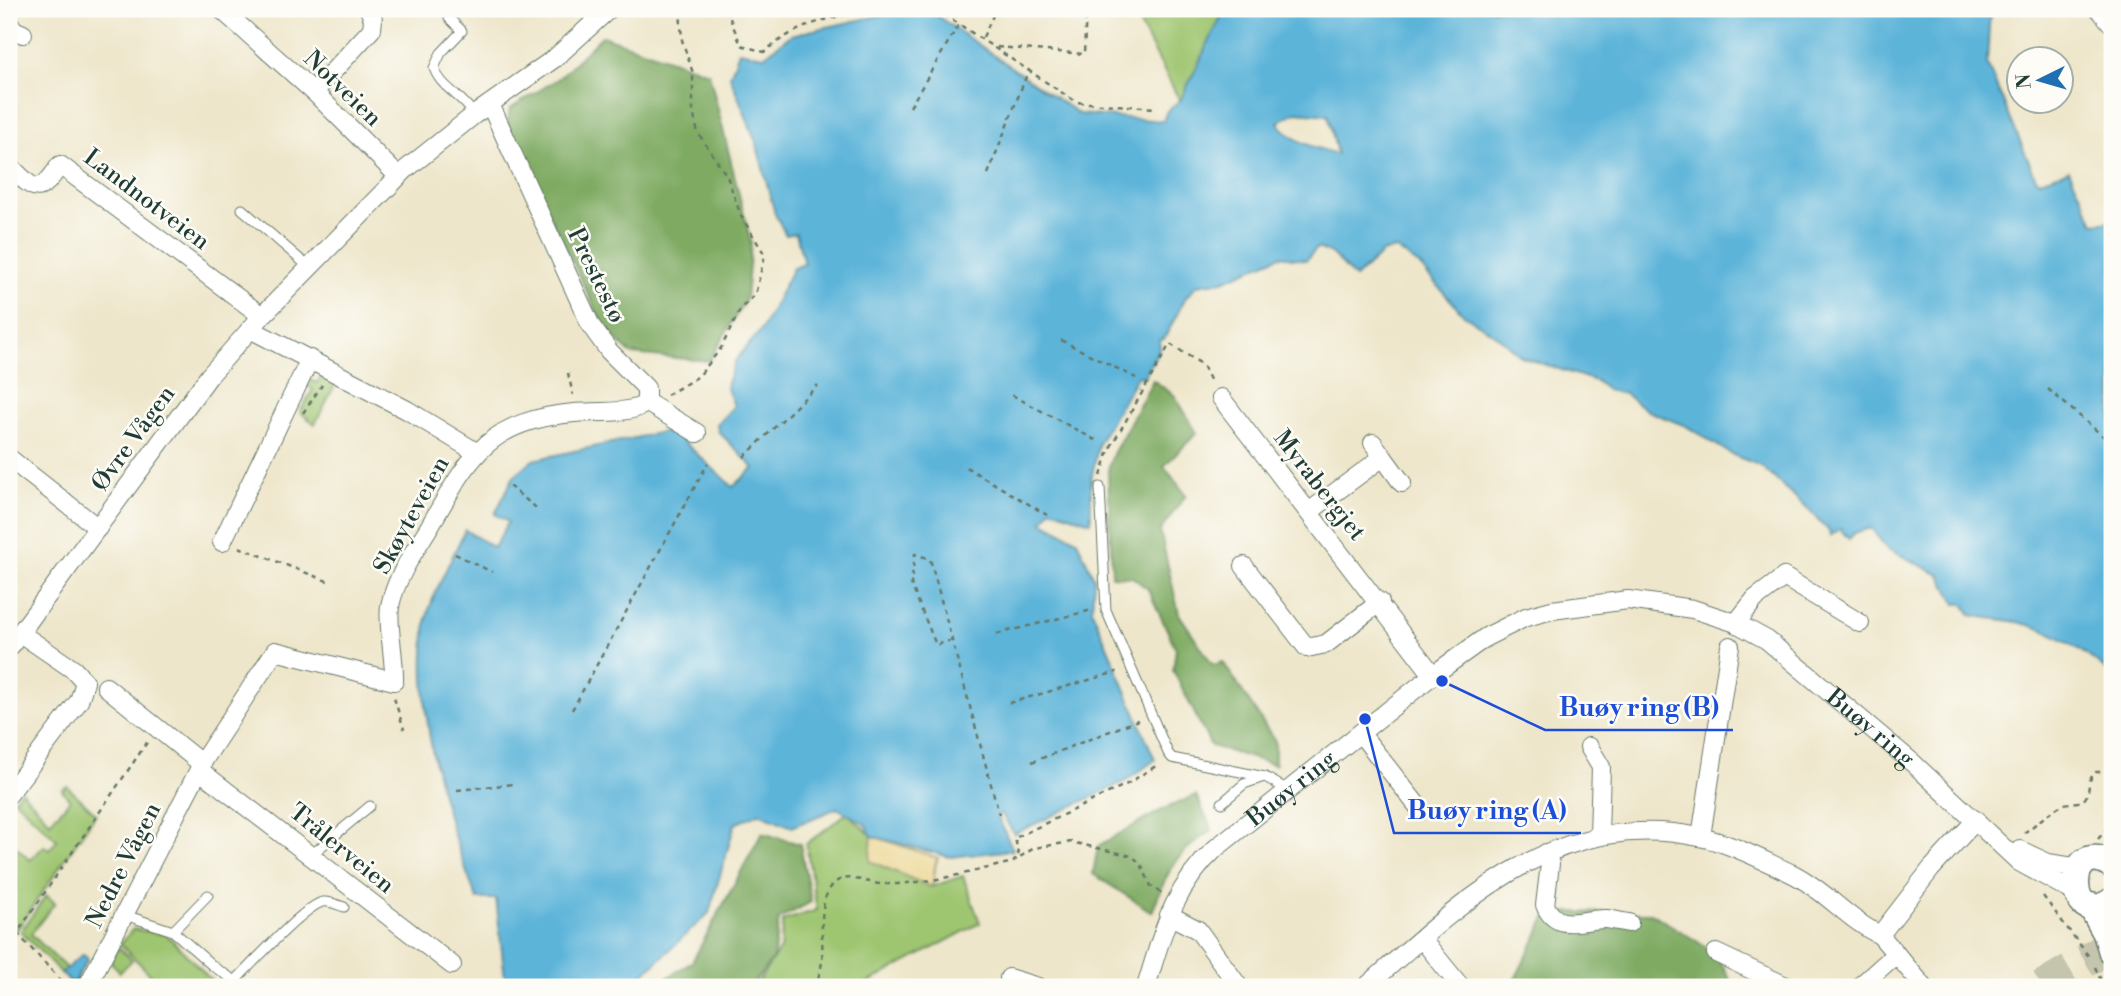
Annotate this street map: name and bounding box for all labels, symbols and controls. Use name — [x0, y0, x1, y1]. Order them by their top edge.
street label: Notveien — [297, 44, 388, 133]
north arrow — [2006, 46, 2076, 116]
text: N — [2011, 73, 2037, 90]
street label: Landnotveien — [77, 143, 215, 257]
street label: Prestestø — [560, 223, 632, 328]
street label: Øvre Vågen — [85, 380, 182, 497]
street label: Myrabergjet — [1267, 424, 1372, 547]
street label: Skøyteveien — [367, 451, 456, 580]
street label: Buøy ring — [1819, 682, 1921, 774]
callout: Buøy ring (B) — [1545, 683, 1733, 730]
text: Buøy ring (B) — [1559, 692, 1719, 724]
street label: Buøy ring — [1240, 744, 1343, 834]
callout: Buøy ring (A) — [1394, 786, 1581, 833]
text: Buøy ring (A) — [1407, 795, 1567, 827]
street label: Trålerveien — [283, 797, 400, 900]
street label: Nedre Vågen — [80, 798, 168, 933]

